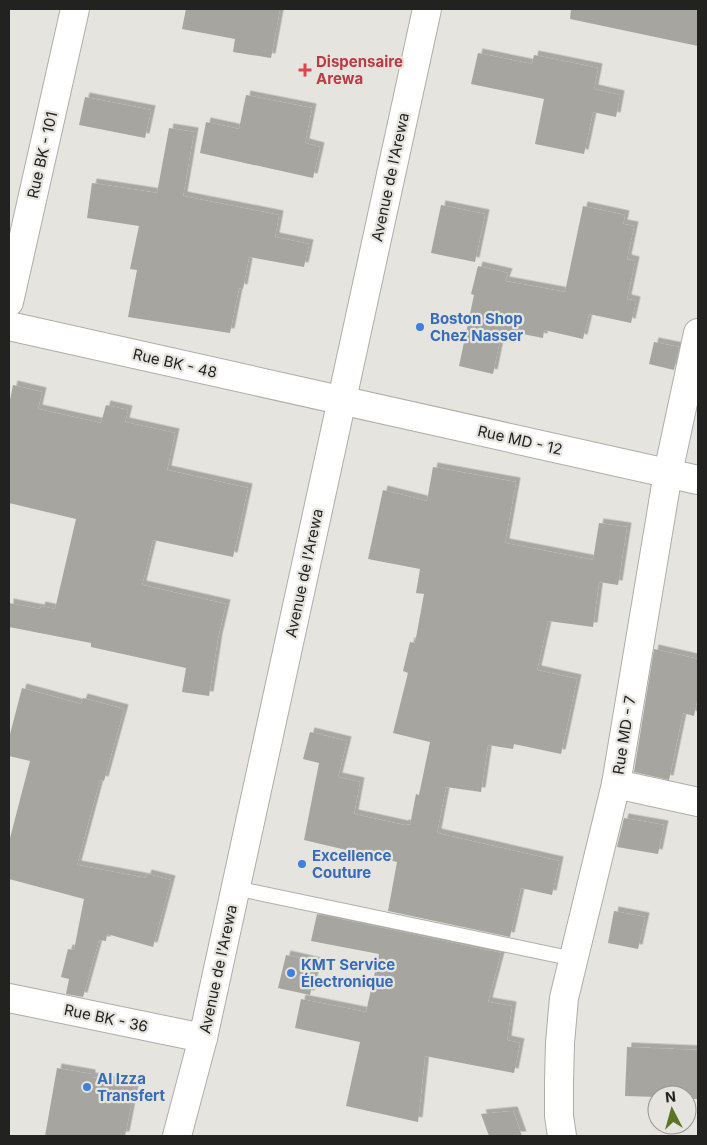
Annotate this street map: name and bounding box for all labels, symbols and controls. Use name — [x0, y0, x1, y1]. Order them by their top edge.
place label: Dispensaire Arewa — [316, 52, 403, 88]
marker: Dispensaire Arewa — [298, 63, 312, 77]
street label: Rue BK - 101 — [23, 110, 61, 200]
street label: Avenue de l'Arewa — [367, 111, 413, 243]
place label: Boston Shop Chez Nasser — [430, 309, 523, 345]
marker: Boston Shop Chez Nasser — [414, 321, 426, 333]
street label: Rue BK - 48 — [131, 344, 219, 382]
street label: Rue MD - 12 — [476, 421, 564, 459]
street label: Avenue de l'Arewa — [281, 507, 327, 639]
street label: Rue MD - 7 — [608, 694, 640, 776]
place label: Excellence Couture — [312, 846, 392, 882]
marker: Excellence Couture — [296, 858, 308, 870]
street label: Avenue de l'Arewa — [195, 903, 241, 1035]
place label: KMT Service Électronique — [301, 955, 395, 991]
marker: KMT Service Électronique — [285, 967, 297, 979]
street label: Rue BK - 36 — [62, 1000, 150, 1036]
place label: Al Izza Transfert — [97, 1069, 165, 1105]
marker: Al Izza Transfert — [81, 1081, 93, 1093]
north arrow — [647, 1085, 697, 1135]
text: N — [664, 1088, 677, 1106]

